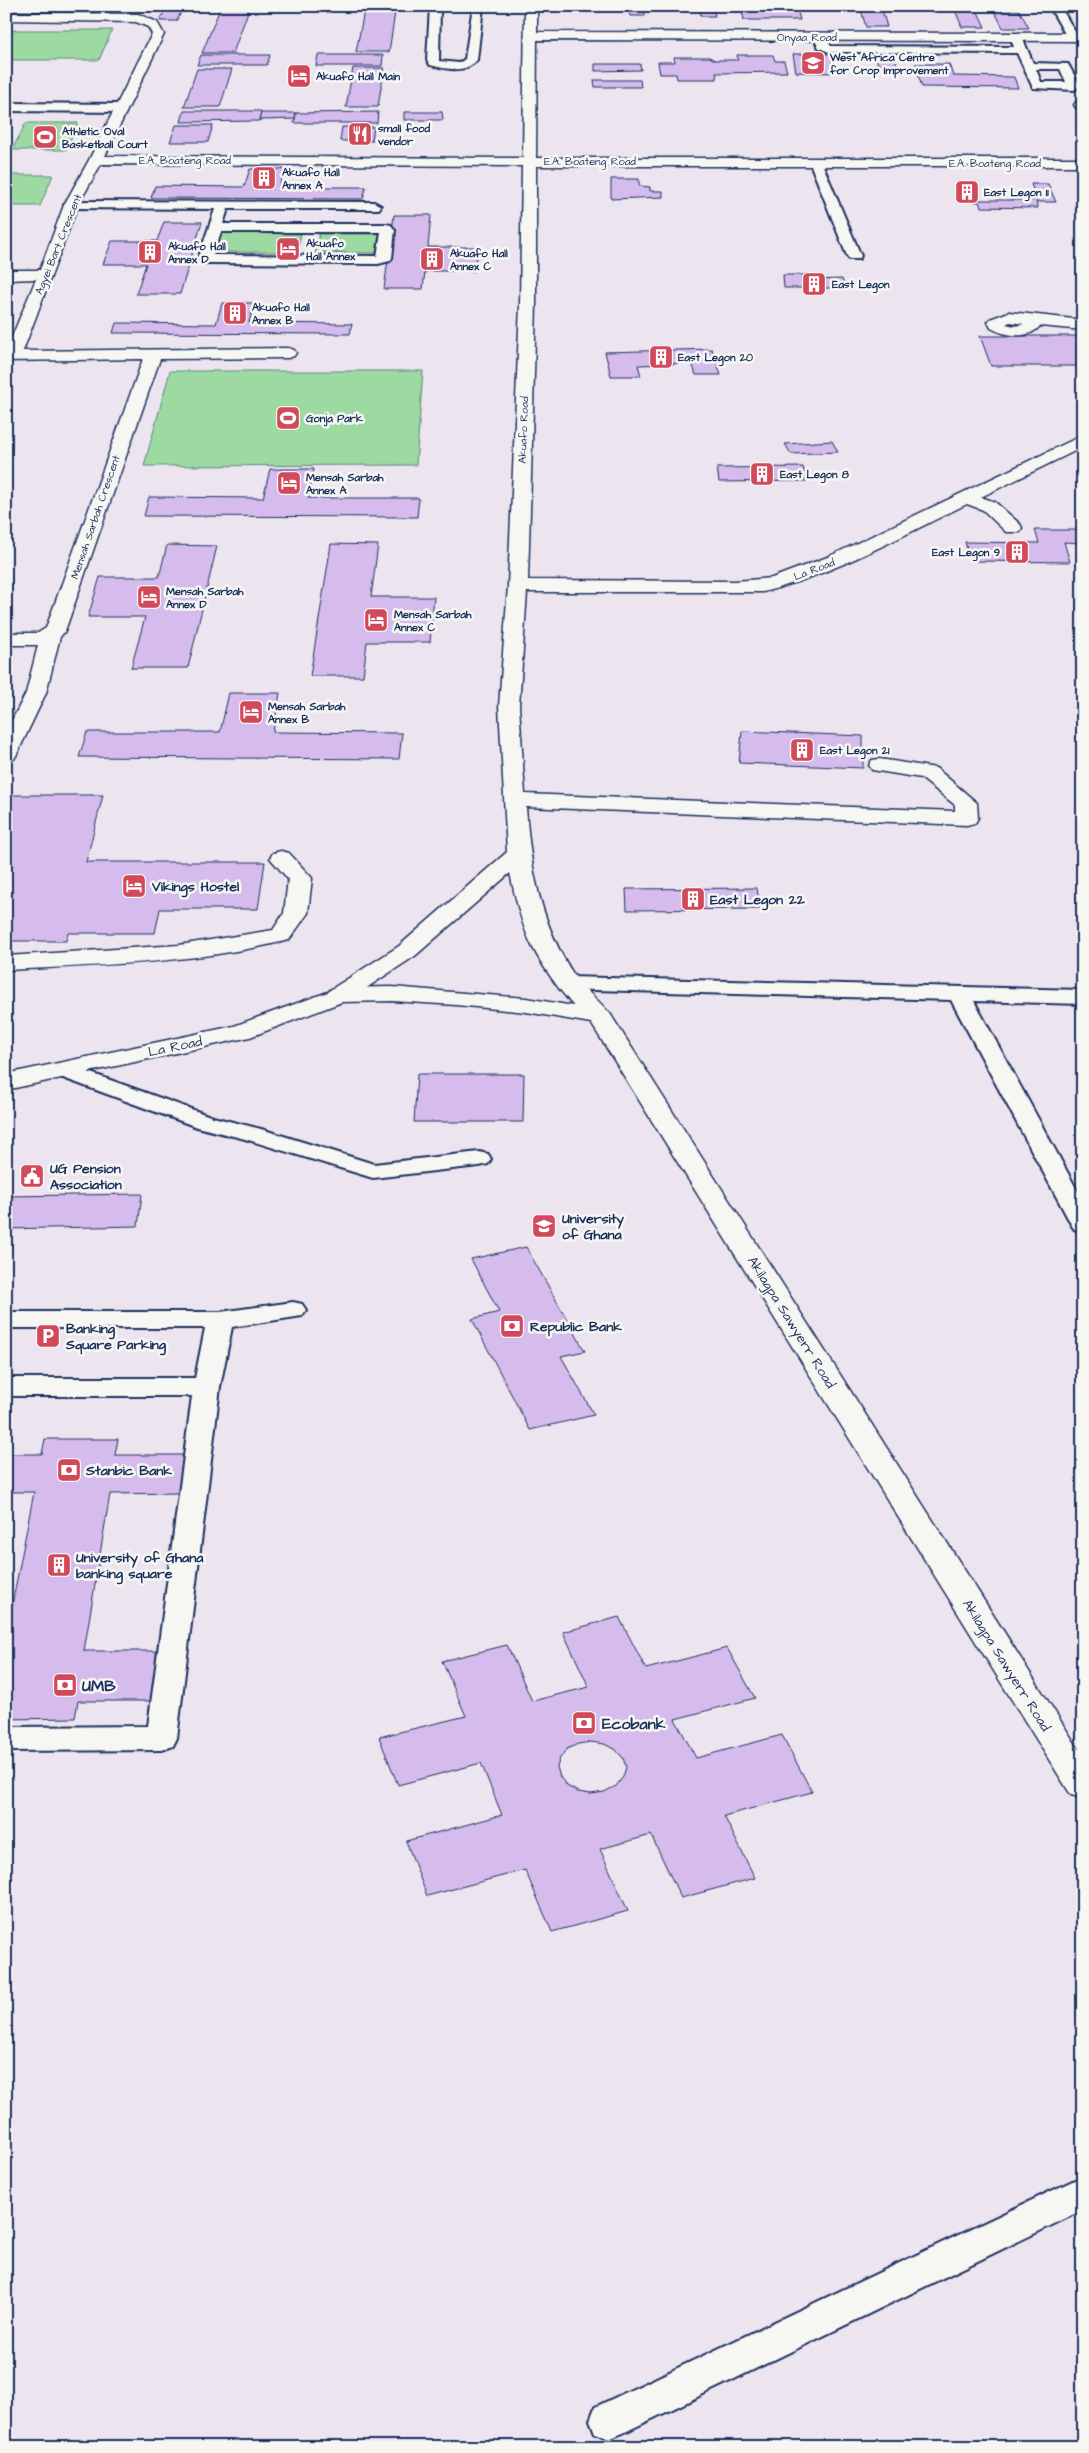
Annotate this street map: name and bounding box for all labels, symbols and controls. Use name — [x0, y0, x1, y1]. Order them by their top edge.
street label: Onyaa Road — [777, 30, 837, 46]
school or university icon: West Africa Centre for Crop Improvement — [800, 50, 826, 76]
place label: West Africa Centre for Crop Improvement — [829, 50, 949, 79]
hotel icon: Akuafo Hall Main — [286, 63, 312, 89]
place label: Akuafo Hall Main — [316, 69, 401, 84]
restaurant icon: small food vendor — [347, 121, 373, 147]
place label: small food vendor — [378, 121, 430, 149]
sports icon: Athletic Oval Basketball Court — [32, 124, 58, 150]
place label: Athletic Oval Basketball Court — [62, 124, 148, 152]
street label: E.A. Boateng Road — [139, 153, 231, 169]
street label: E.A. Boateng Road — [544, 154, 636, 170]
street label: E.A. Boateng Road — [949, 156, 1041, 172]
building icon: Akuafo Hall Annex A — [251, 165, 277, 191]
place label: Akuafo Hall Annex A — [282, 165, 340, 193]
building icon: East Legon 11 — [954, 179, 980, 205]
place label: East Legon 11 — [984, 185, 1049, 202]
street label: Agyei Bart Crescent — [31, 191, 87, 297]
hotel icon: Akuafo Hall Annex — [275, 236, 301, 262]
place label: Akuafo Hall Annex — [305, 236, 356, 264]
building icon: Akuafo Hall Annex D — [137, 239, 163, 265]
place label: Akuafo Hall Annex D — [168, 239, 226, 267]
building icon: Akuafo Hall Annex C — [419, 246, 445, 272]
place label: Akuafo Hall Annex C — [450, 246, 508, 274]
building icon: East Legon — [801, 271, 827, 297]
place label: East Legon — [832, 277, 890, 294]
building icon: Akuafo Hall Annex B — [222, 300, 248, 326]
place label: Akuafo Hall Annex B — [252, 300, 310, 328]
building icon: East Legon 20 — [648, 344, 674, 370]
place label: East Legon 20 — [678, 350, 753, 367]
street label: Akuafo Road — [515, 396, 532, 464]
sports icon: Gonja Park — [275, 405, 301, 431]
place label: Gonja Park — [306, 411, 363, 427]
street label: Mensah Sarbah Crescent — [67, 453, 124, 581]
building icon: East Legon 8 — [749, 461, 775, 487]
place label: East Legon 8 — [780, 467, 850, 484]
hotel icon: Mensah Sarbah Annex A — [276, 470, 302, 496]
place label: Mensah Sarbah Annex A — [306, 470, 384, 498]
building icon: East Legon 9 — [1004, 539, 1030, 565]
place label: East Legon 9 — [932, 545, 1000, 562]
street label: La Road — [791, 555, 837, 584]
hotel icon: Mensah Sarbah Annex D — [136, 584, 162, 610]
place label: Mensah Sarbah Annex D — [166, 584, 244, 612]
hotel icon: Mensah Sarbah Annex C — [363, 607, 389, 633]
place label: Mensah Sarbah Annex C — [394, 607, 472, 635]
hotel icon: Mensah Sarbah Annex B — [238, 699, 264, 725]
place label: Mensah Sarbah Annex B — [268, 699, 346, 727]
building icon: East Legon 21 — [789, 737, 815, 763]
place label: East Legon 21 — [820, 743, 890, 760]
hotel icon: Vikings Hostel — [121, 873, 147, 899]
place label: Vikings Hostel — [151, 877, 240, 898]
building icon: East Legon 22 — [680, 886, 706, 912]
place label: East Legon 22 — [710, 890, 806, 911]
street label: La Road — [146, 1032, 204, 1062]
place label: UG Pension Association — [50, 1159, 122, 1195]
public building icon: UG Pension Association — [19, 1163, 45, 1189]
place label: University of Ghana — [562, 1209, 624, 1245]
school or university icon: University of Ghana — [531, 1213, 557, 1239]
street label: Akilagpa Sawyerr Road — [742, 1252, 840, 1393]
bank icon: Republic Bank — [499, 1313, 525, 1339]
place label: Republic Bank — [530, 1317, 622, 1337]
place label: Banking Square Parking — [65, 1319, 167, 1356]
parking icon: Banking Square Parking — [35, 1323, 61, 1349]
bank icon: Stanbic Bank — [56, 1457, 82, 1483]
place label: Stanbic Bank — [85, 1461, 172, 1481]
place label: University of Ghana banking square — [76, 1548, 204, 1585]
building icon: University of Ghana banking square — [46, 1552, 72, 1578]
street label: Akilagpa Sawyerr Road — [957, 1595, 1055, 1736]
bank icon: UMB — [52, 1672, 78, 1698]
place label: UMB — [82, 1675, 116, 1697]
bank icon: Ecobank — [571, 1710, 597, 1736]
place label: Ecobank — [602, 1713, 666, 1735]

